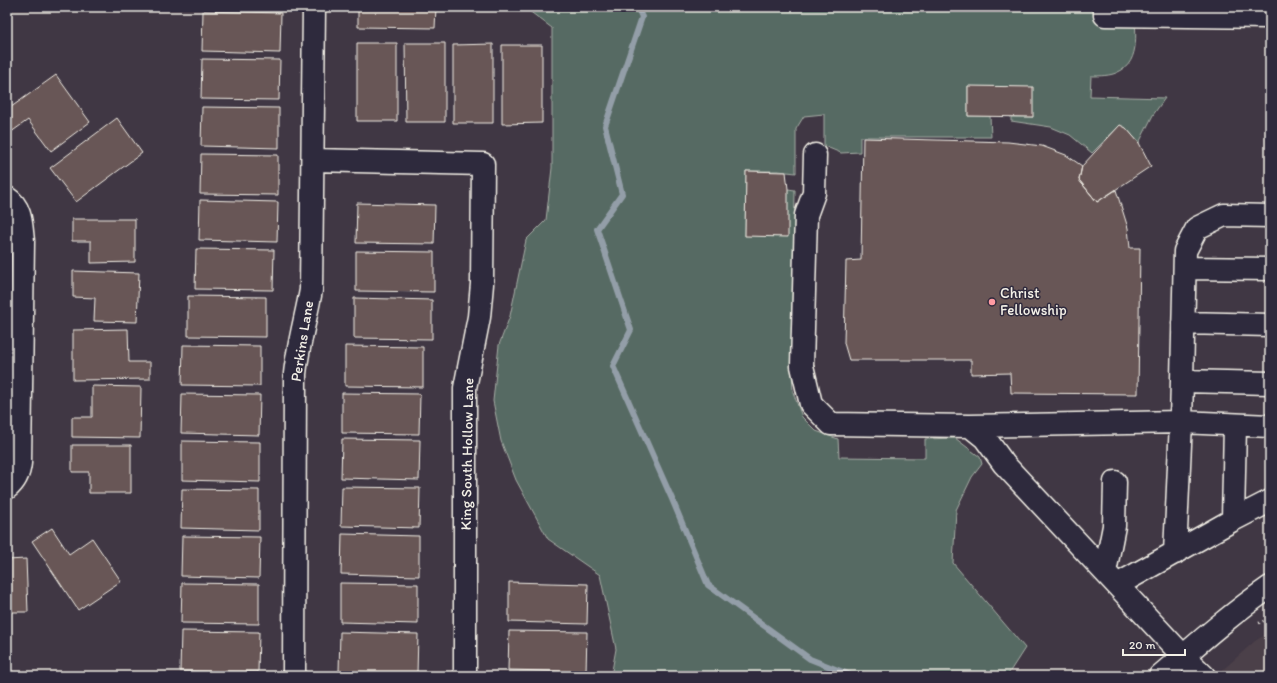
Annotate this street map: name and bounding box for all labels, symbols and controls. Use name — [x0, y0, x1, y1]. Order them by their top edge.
place label: Christ Fellowship — [1000, 284, 1067, 319]
marker: Christ Fellowship — [987, 297, 997, 307]
street label: Perkins Lane — [287, 299, 317, 383]
street label: King South Hollow Lane — [457, 378, 477, 530]
scale bar — [1123, 631, 1185, 657]
text: 20 m — [1129, 638, 1156, 652]

